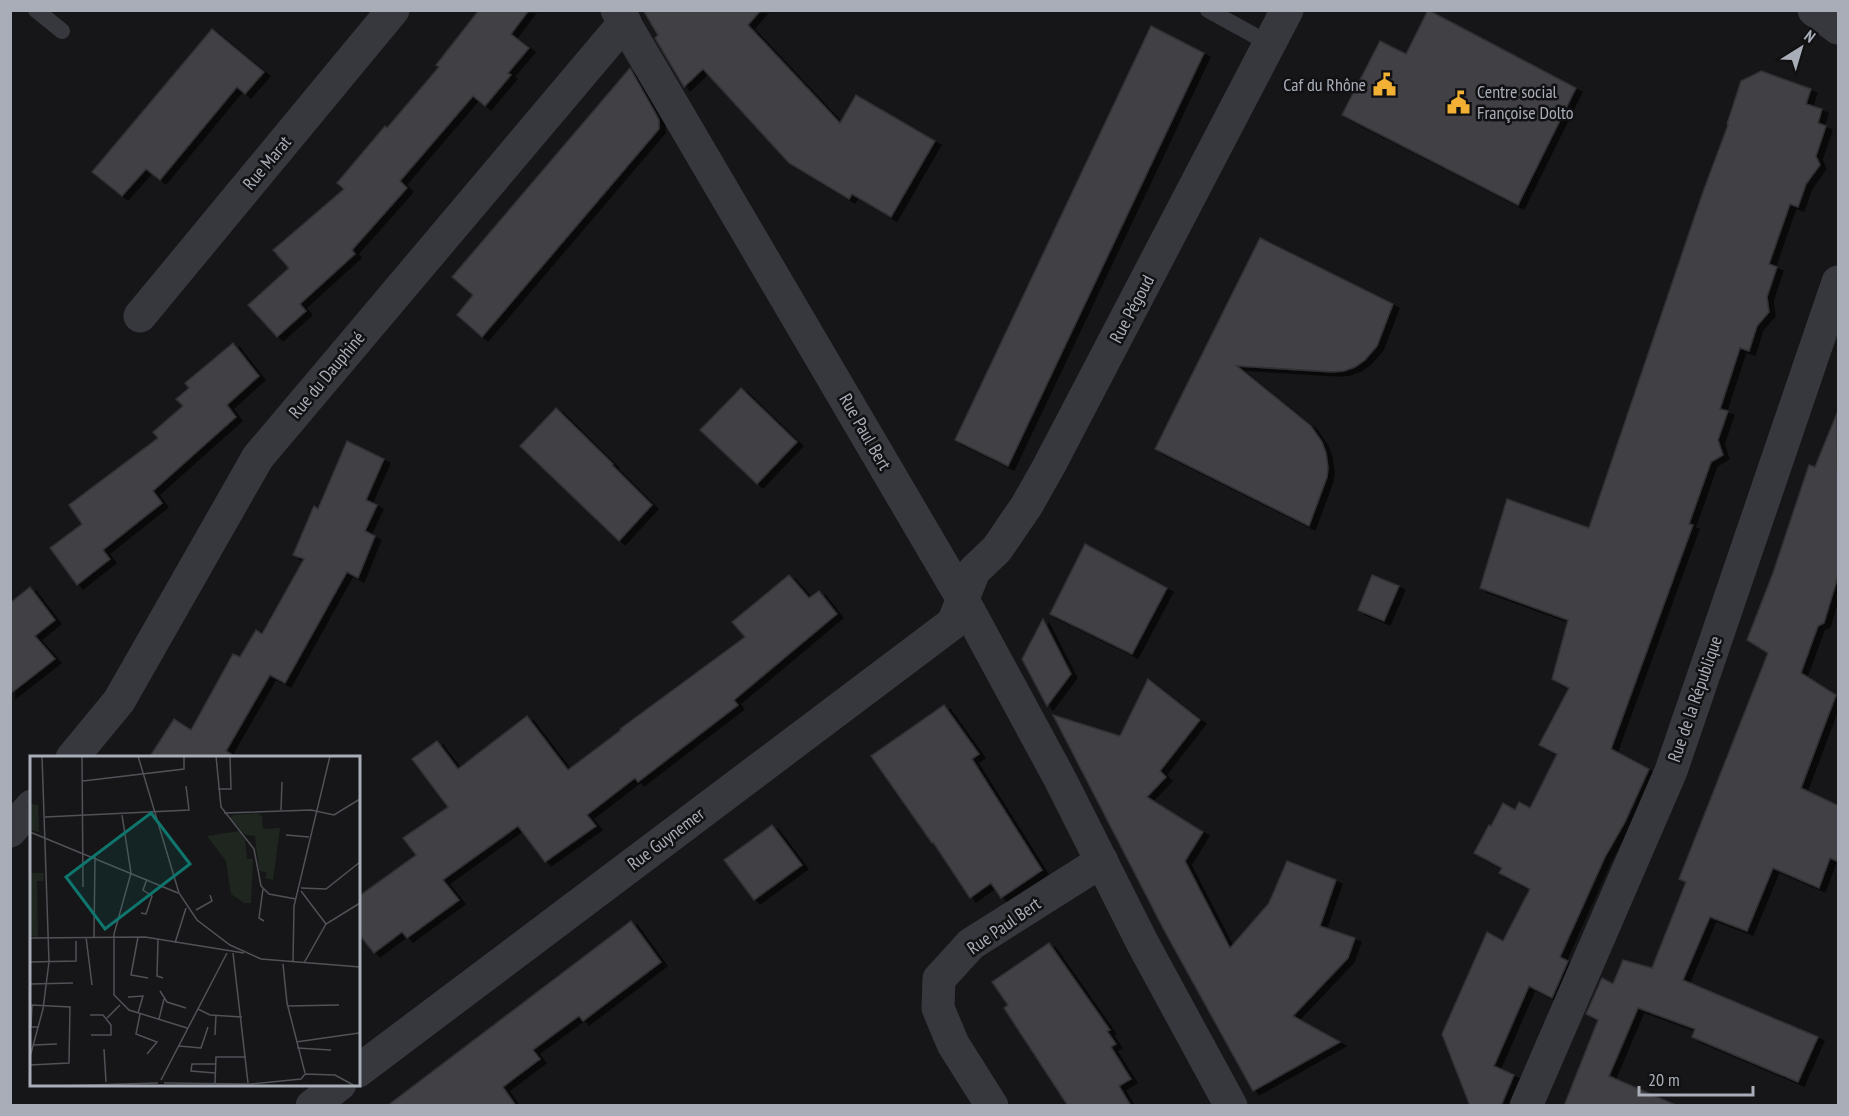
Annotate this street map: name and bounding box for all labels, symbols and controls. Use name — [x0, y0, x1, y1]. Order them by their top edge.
north arrow — [1771, 18, 1831, 78]
text: N — [1801, 25, 1819, 47]
public building icon: Caf du Rhône — [1371, 72, 1397, 98]
place label: Caf du Rhône — [1283, 73, 1366, 96]
place label: Centre social Françoise Dolto — [1477, 80, 1574, 124]
public building icon: Centre social Françoise Dolto — [1446, 89, 1472, 115]
street label: Rue Marat — [237, 131, 296, 194]
street label: Rue Pégoud — [1104, 271, 1159, 347]
street label: Rue du Dauphiné — [284, 326, 370, 423]
street label: Rue Paul Bert — [834, 389, 897, 474]
street label: Rue de la République — [1662, 633, 1727, 765]
inset map — [30, 756, 360, 1086]
street label: Rue Guynemer — [623, 802, 709, 875]
street label: Rue Paul Bert — [962, 892, 1045, 959]
scale bar — [1639, 1059, 1753, 1097]
text: 20 m — [1648, 1068, 1680, 1091]

